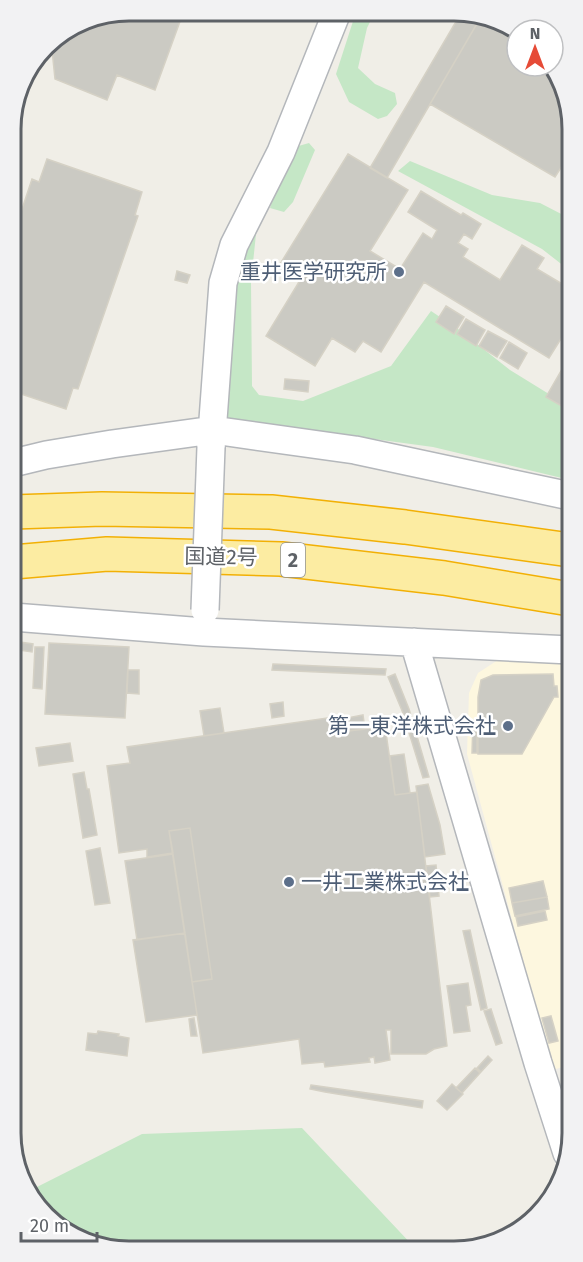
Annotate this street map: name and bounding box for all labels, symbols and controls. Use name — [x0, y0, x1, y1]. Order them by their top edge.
north arrow — [505, 18, 565, 78]
text: N — [530, 24, 540, 43]
place label: 重井医学研究所 — [240, 259, 387, 285]
marker: 重井医学研究所 — [392, 265, 406, 279]
street label: 国道2号 — [184, 543, 258, 571]
road number: 2 — [281, 543, 305, 577]
place label: 第一東洋株式会社 — [328, 713, 496, 739]
marker: 第一東洋株式会社 — [501, 719, 515, 733]
place label: 一井工業株式会社 — [301, 869, 469, 895]
marker: 一井工業株式会社 — [282, 875, 296, 889]
scale bar — [21, 1205, 98, 1243]
text: 20 m — [30, 1215, 69, 1237]

